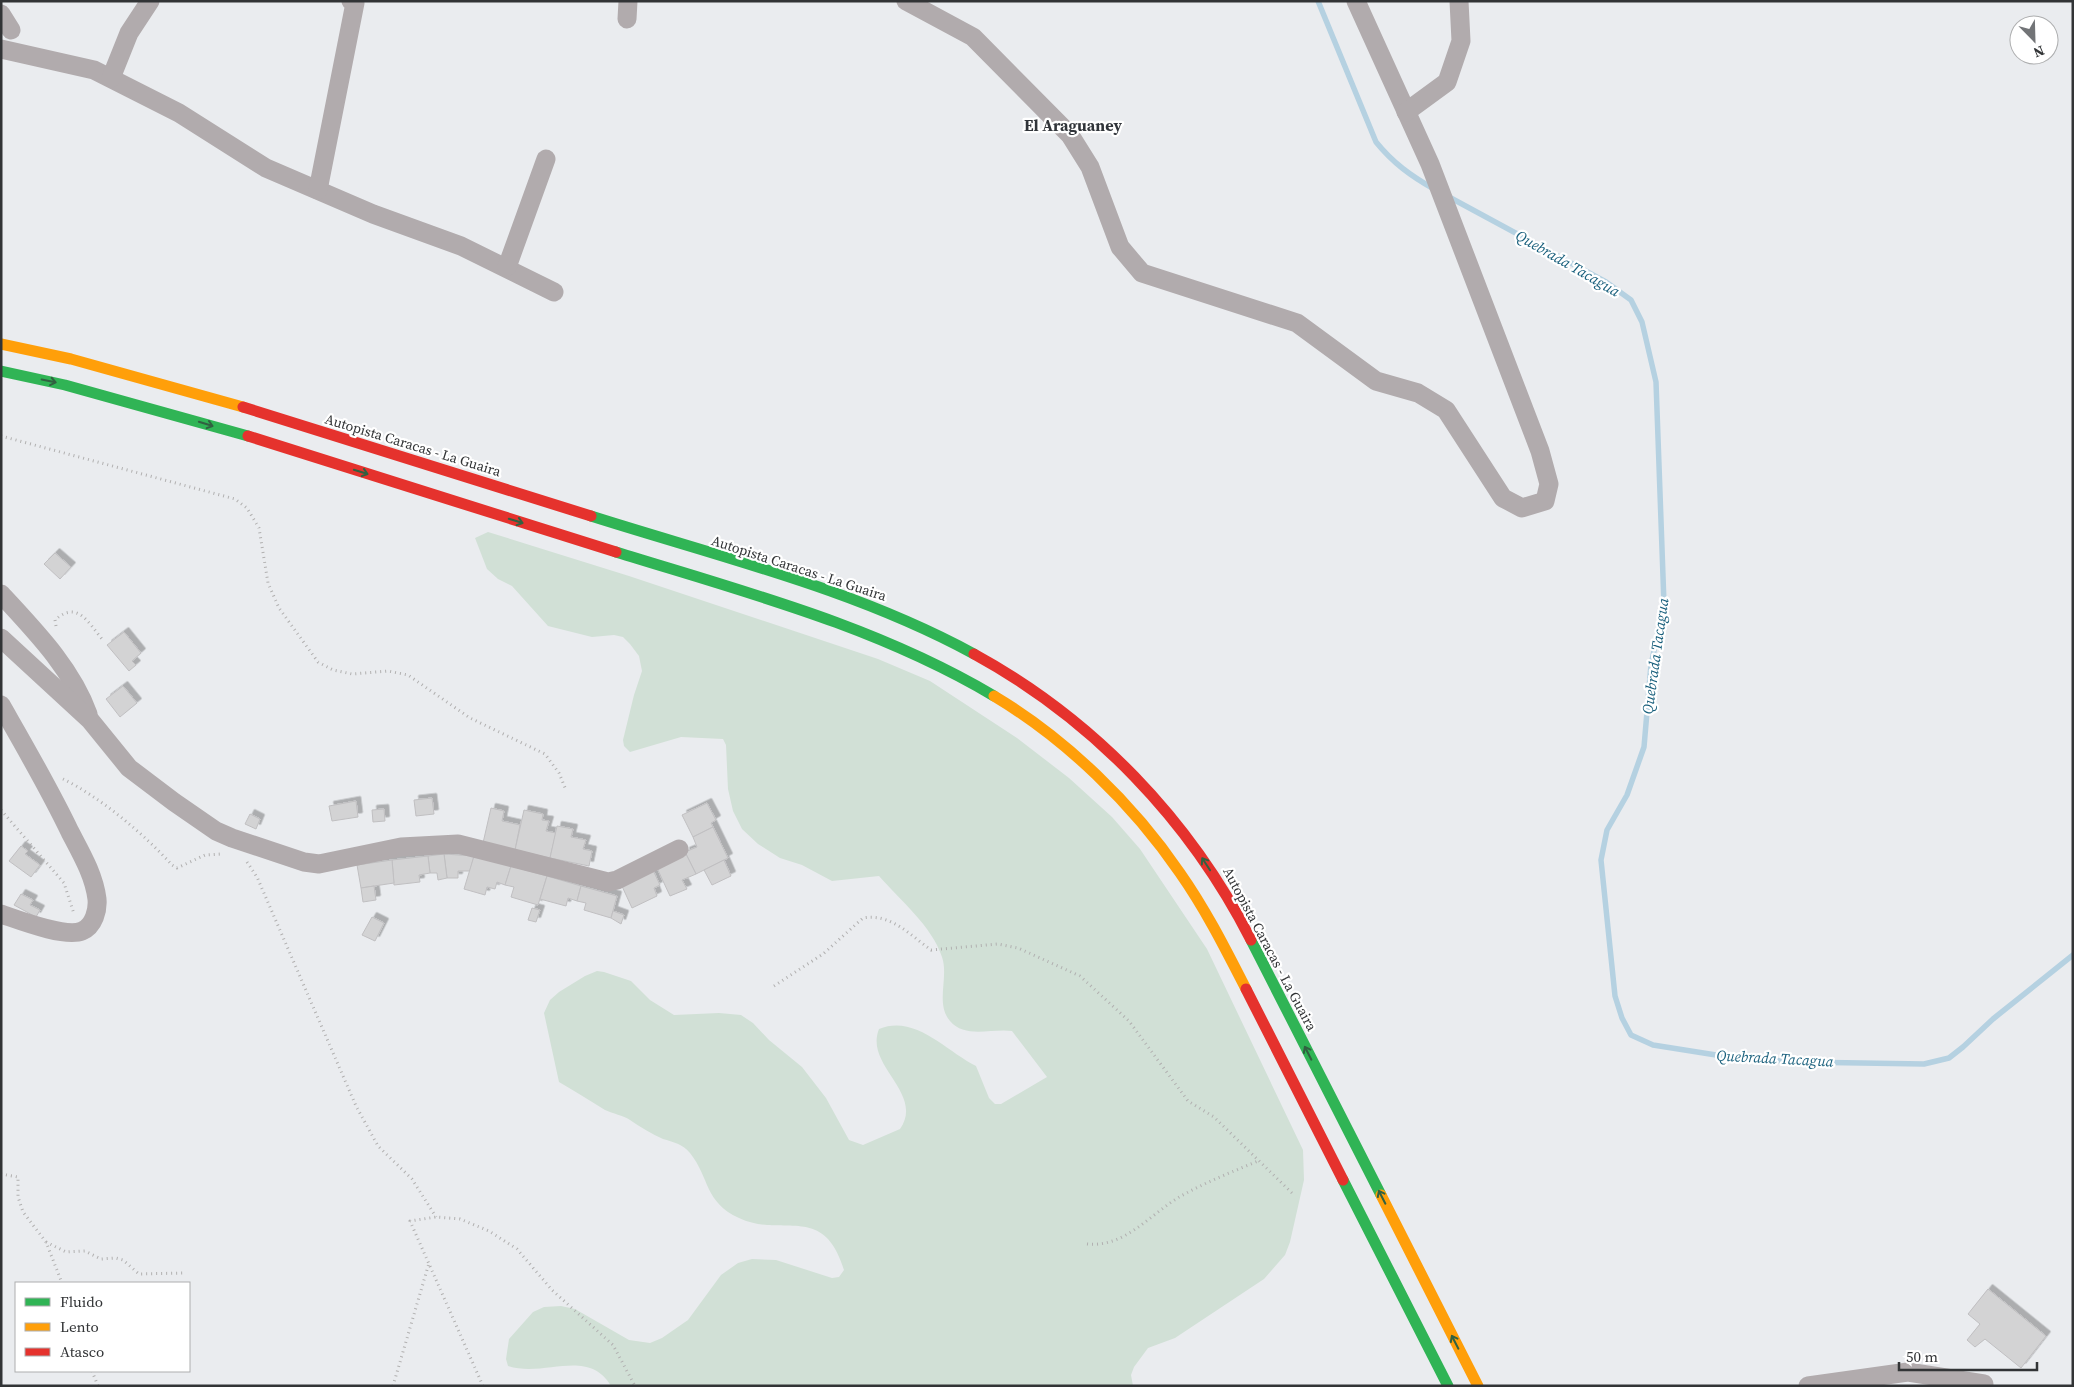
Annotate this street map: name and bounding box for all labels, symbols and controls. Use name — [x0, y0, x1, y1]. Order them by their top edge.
north arrow — [2009, 15, 2059, 65]
text: N — [2030, 41, 2048, 63]
district label: El Araguaney — [1024, 114, 1122, 136]
water label: Quebrada Tacagua — [1512, 225, 1624, 302]
one-way arrow — [41, 377, 57, 387]
street label: Autopista Caracas - La Guaira — [323, 409, 504, 482]
one-way arrow — [197, 419, 213, 429]
one-way arrow — [352, 468, 368, 478]
one-way arrow — [508, 517, 523, 526]
street label: Autopista Caracas - La Guaira — [709, 530, 890, 606]
water label: Quebrada Tacagua — [1636, 596, 1674, 716]
one-way arrow — [1201, 857, 1211, 871]
street label: Autopista Caracas - La Guaira — [1218, 864, 1322, 1035]
water label: Quebrada Tacagua — [1716, 1044, 1834, 1072]
one-way arrow — [1303, 1045, 1313, 1060]
one-way arrow — [1377, 1190, 1387, 1205]
legend — [15, 1282, 190, 1372]
text: Fluido — [60, 1291, 103, 1312]
text: Lento — [60, 1316, 99, 1337]
one-way arrow — [1450, 1335, 1460, 1350]
scale bar — [1899, 1340, 2036, 1372]
text: Atasco — [60, 1341, 104, 1362]
text: 50 m — [1906, 1346, 1938, 1367]

